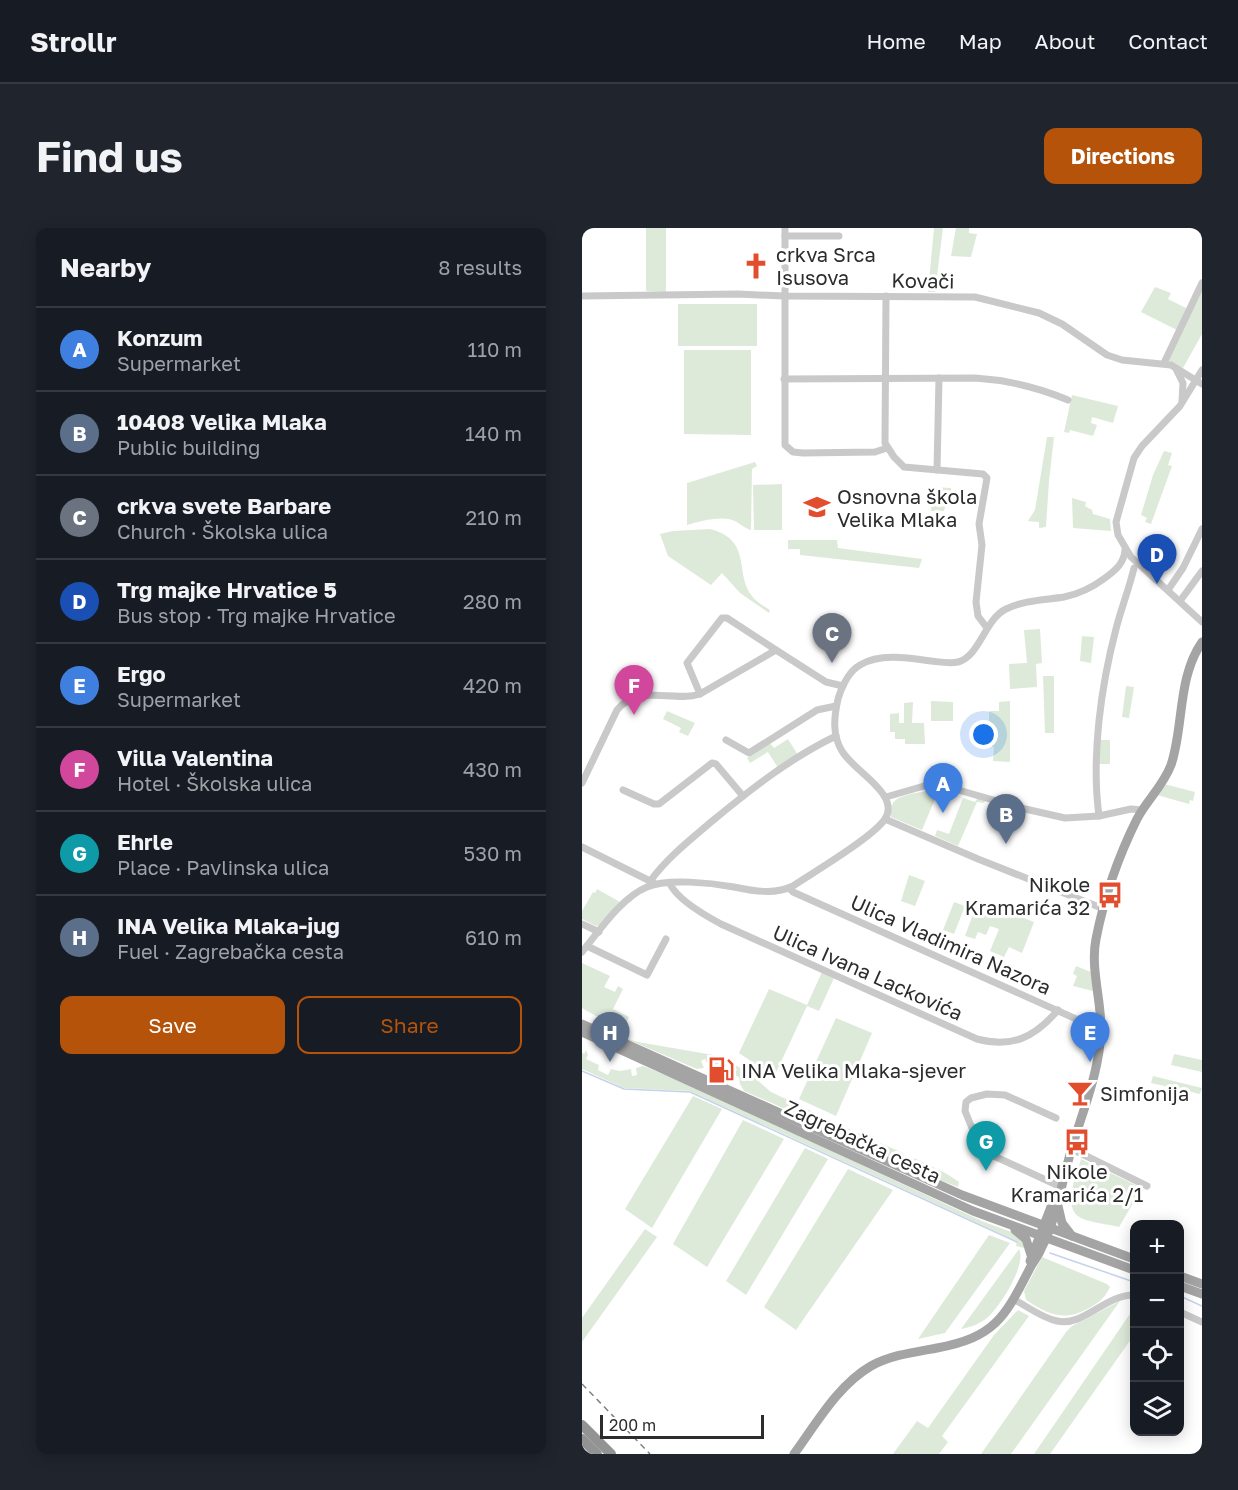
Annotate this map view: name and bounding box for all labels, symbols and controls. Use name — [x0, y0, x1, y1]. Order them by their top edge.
text: Strollr — [30, 25, 117, 58]
text: Home — [866, 28, 926, 54]
text: Map — [959, 28, 1002, 54]
text: About — [1035, 28, 1095, 54]
text: Contact — [1128, 28, 1208, 54]
button: Directions — [1044, 128, 1202, 184]
text: Find us — [36, 131, 183, 181]
place label: crkva Srca Isusova — [776, 242, 876, 289]
church icon: crkva Srca Isusova — [741, 251, 771, 281]
text: Nearby — [60, 252, 151, 283]
text: 8 results — [438, 255, 522, 279]
street label: Kovači — [891, 267, 955, 293]
text: Konzum — [117, 324, 203, 351]
text: A — [72, 337, 87, 361]
text: 110 m — [468, 337, 522, 361]
text: Supermarket — [117, 351, 241, 375]
text: 10408 Velika Mlaka — [117, 408, 327, 435]
text: B — [72, 421, 87, 445]
text: 140 m — [465, 421, 522, 445]
text: Public building — [117, 435, 260, 459]
place label: Osnovna škola Velika Mlaka — [837, 484, 977, 531]
text: crkva svete Barbare — [117, 492, 331, 519]
school or university icon: Osnovna škola Velika Mlaka — [802, 492, 832, 522]
text: C — [72, 505, 87, 529]
text: 210 m — [466, 505, 522, 529]
text: Church · Školska ulica — [117, 519, 328, 543]
pin: D — [1138, 534, 1176, 584]
text: Trg majke Hrvatice 5 — [117, 576, 337, 603]
text: D — [72, 589, 87, 613]
text: 280 m — [463, 589, 522, 613]
text: Bus stop · Trg majke Hrvatice — [117, 603, 396, 627]
pin: C — [812, 614, 852, 663]
text: Ergo — [117, 660, 166, 687]
pin: F — [614, 666, 654, 715]
text: E — [73, 673, 86, 697]
text: 420 m — [463, 673, 522, 697]
text: Supermarket — [117, 687, 241, 711]
your location — [969, 720, 998, 749]
text: Villa Valentina — [117, 744, 273, 771]
text: F — [74, 757, 85, 781]
text: 430 m — [463, 757, 522, 781]
pin: A — [924, 764, 962, 813]
text: Hotel · Školska ulica — [117, 771, 312, 795]
pin: B — [986, 794, 1026, 844]
text: Ehrle — [117, 828, 173, 855]
text: G — [72, 841, 87, 865]
text: 530 m — [464, 841, 522, 865]
text: Place · Pavlinska ulica — [117, 855, 329, 879]
place label: Nikole Kramarića 32 — [965, 872, 1090, 919]
bus stop icon: Nikole Kramarića 32 — [1095, 880, 1125, 910]
street label: Ulica Vladimira Nazora — [847, 889, 1055, 999]
text: INA Velika Mlaka-jug — [117, 912, 340, 939]
street label: Ulica Ivana Lackovića — [769, 919, 967, 1025]
text: H — [72, 925, 87, 949]
text: 610 m — [465, 925, 522, 949]
text: Fuel · Zagrebačka cesta — [117, 939, 344, 963]
button: Save — [60, 996, 285, 1054]
button: Share — [297, 996, 522, 1054]
pin: H — [591, 1012, 630, 1062]
pin: E — [1070, 1012, 1110, 1062]
fuel station icon: INA Velika Mlaka-sjever — [706, 1055, 736, 1085]
place label: INA Velika Mlaka-sjever — [741, 1058, 966, 1082]
bar icon: Simfonija — [1065, 1078, 1095, 1108]
place label: Simfonija — [1100, 1081, 1189, 1105]
street label: Zagrebačka cesta — [781, 1094, 945, 1188]
pin: G — [966, 1122, 1006, 1171]
bus stop icon: Nikole Kramarića 2/1 — [1062, 1127, 1092, 1157]
place label: Nikole Kramarića 2/1 — [1011, 1159, 1144, 1206]
map controls — [1130, 1220, 1184, 1436]
button: + — [1130, 1220, 1184, 1274]
button: − — [1130, 1274, 1184, 1328]
button: locate — [1130, 1328, 1184, 1382]
button: layers — [1130, 1382, 1184, 1436]
scale bar — [600, 1412, 764, 1440]
text: 200 m — [609, 1415, 656, 1435]

